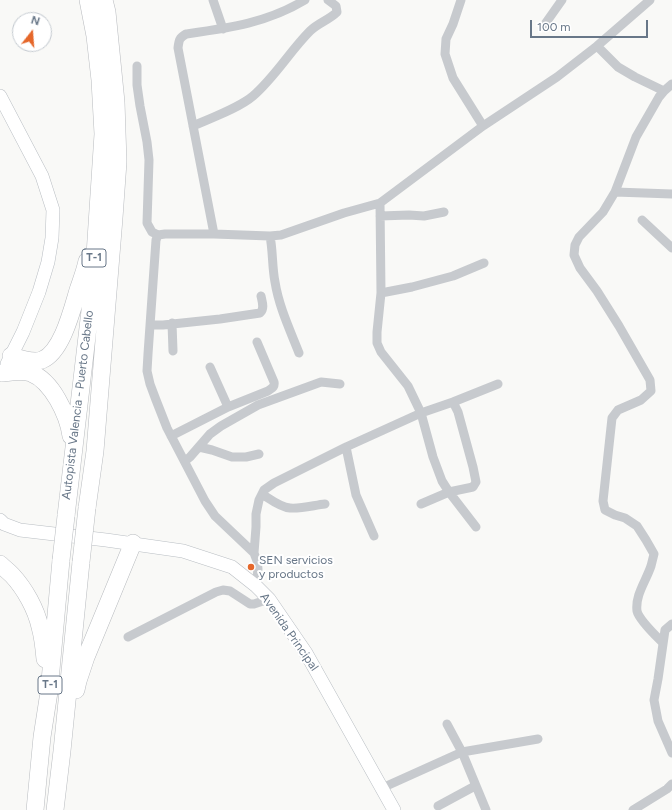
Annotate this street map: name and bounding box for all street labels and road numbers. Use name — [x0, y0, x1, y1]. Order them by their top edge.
road number: T-1 — [82, 249, 106, 267]
street label: Autopista Valencia - Puerto Cabello — [59, 309, 97, 501]
street label: Avenida Principal — [257, 590, 321, 674]
road number: T-1 — [38, 676, 62, 694]

